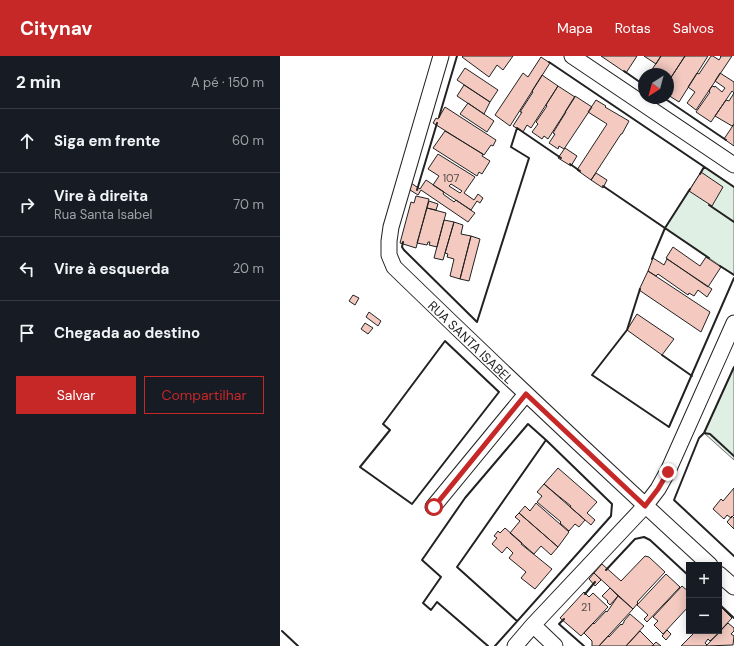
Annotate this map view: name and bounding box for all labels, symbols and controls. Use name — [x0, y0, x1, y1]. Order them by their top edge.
text: Citynav — [20, 16, 92, 41]
text: Mapa — [557, 19, 593, 37]
text: Rotas — [615, 19, 651, 37]
text: Salvos — [673, 19, 714, 37]
north arrow — [638, 68, 674, 104]
text: 2 min — [16, 71, 61, 93]
text: A pé · 150 m — [191, 74, 264, 91]
icon: ahead — [16, 130, 38, 152]
text: Siga em frente — [54, 131, 160, 151]
text: 60 m — [232, 132, 264, 149]
house number: 107 — [443, 171, 459, 185]
text: Vire à direita — [54, 186, 148, 206]
icon: right — [16, 194, 38, 216]
text: 70 m — [233, 196, 264, 213]
text: Rua Santa Isabel — [54, 206, 152, 223]
icon: left — [16, 258, 38, 280]
text: Vire à esquerda — [54, 259, 169, 279]
text: 20 m — [233, 260, 264, 277]
street label: RUA SANTA ISABEL — [424, 297, 517, 388]
icon: arrive — [16, 322, 38, 344]
text: Chegada ao destino — [54, 323, 200, 343]
button: Salvar — [16, 376, 136, 414]
button: Compartilhar — [144, 376, 264, 414]
route end — [659, 463, 677, 481]
route start — [425, 498, 443, 516]
map controls — [686, 562, 722, 634]
button: + — [686, 562, 722, 598]
button: − — [686, 598, 722, 634]
house number: 21 — [581, 600, 591, 614]

